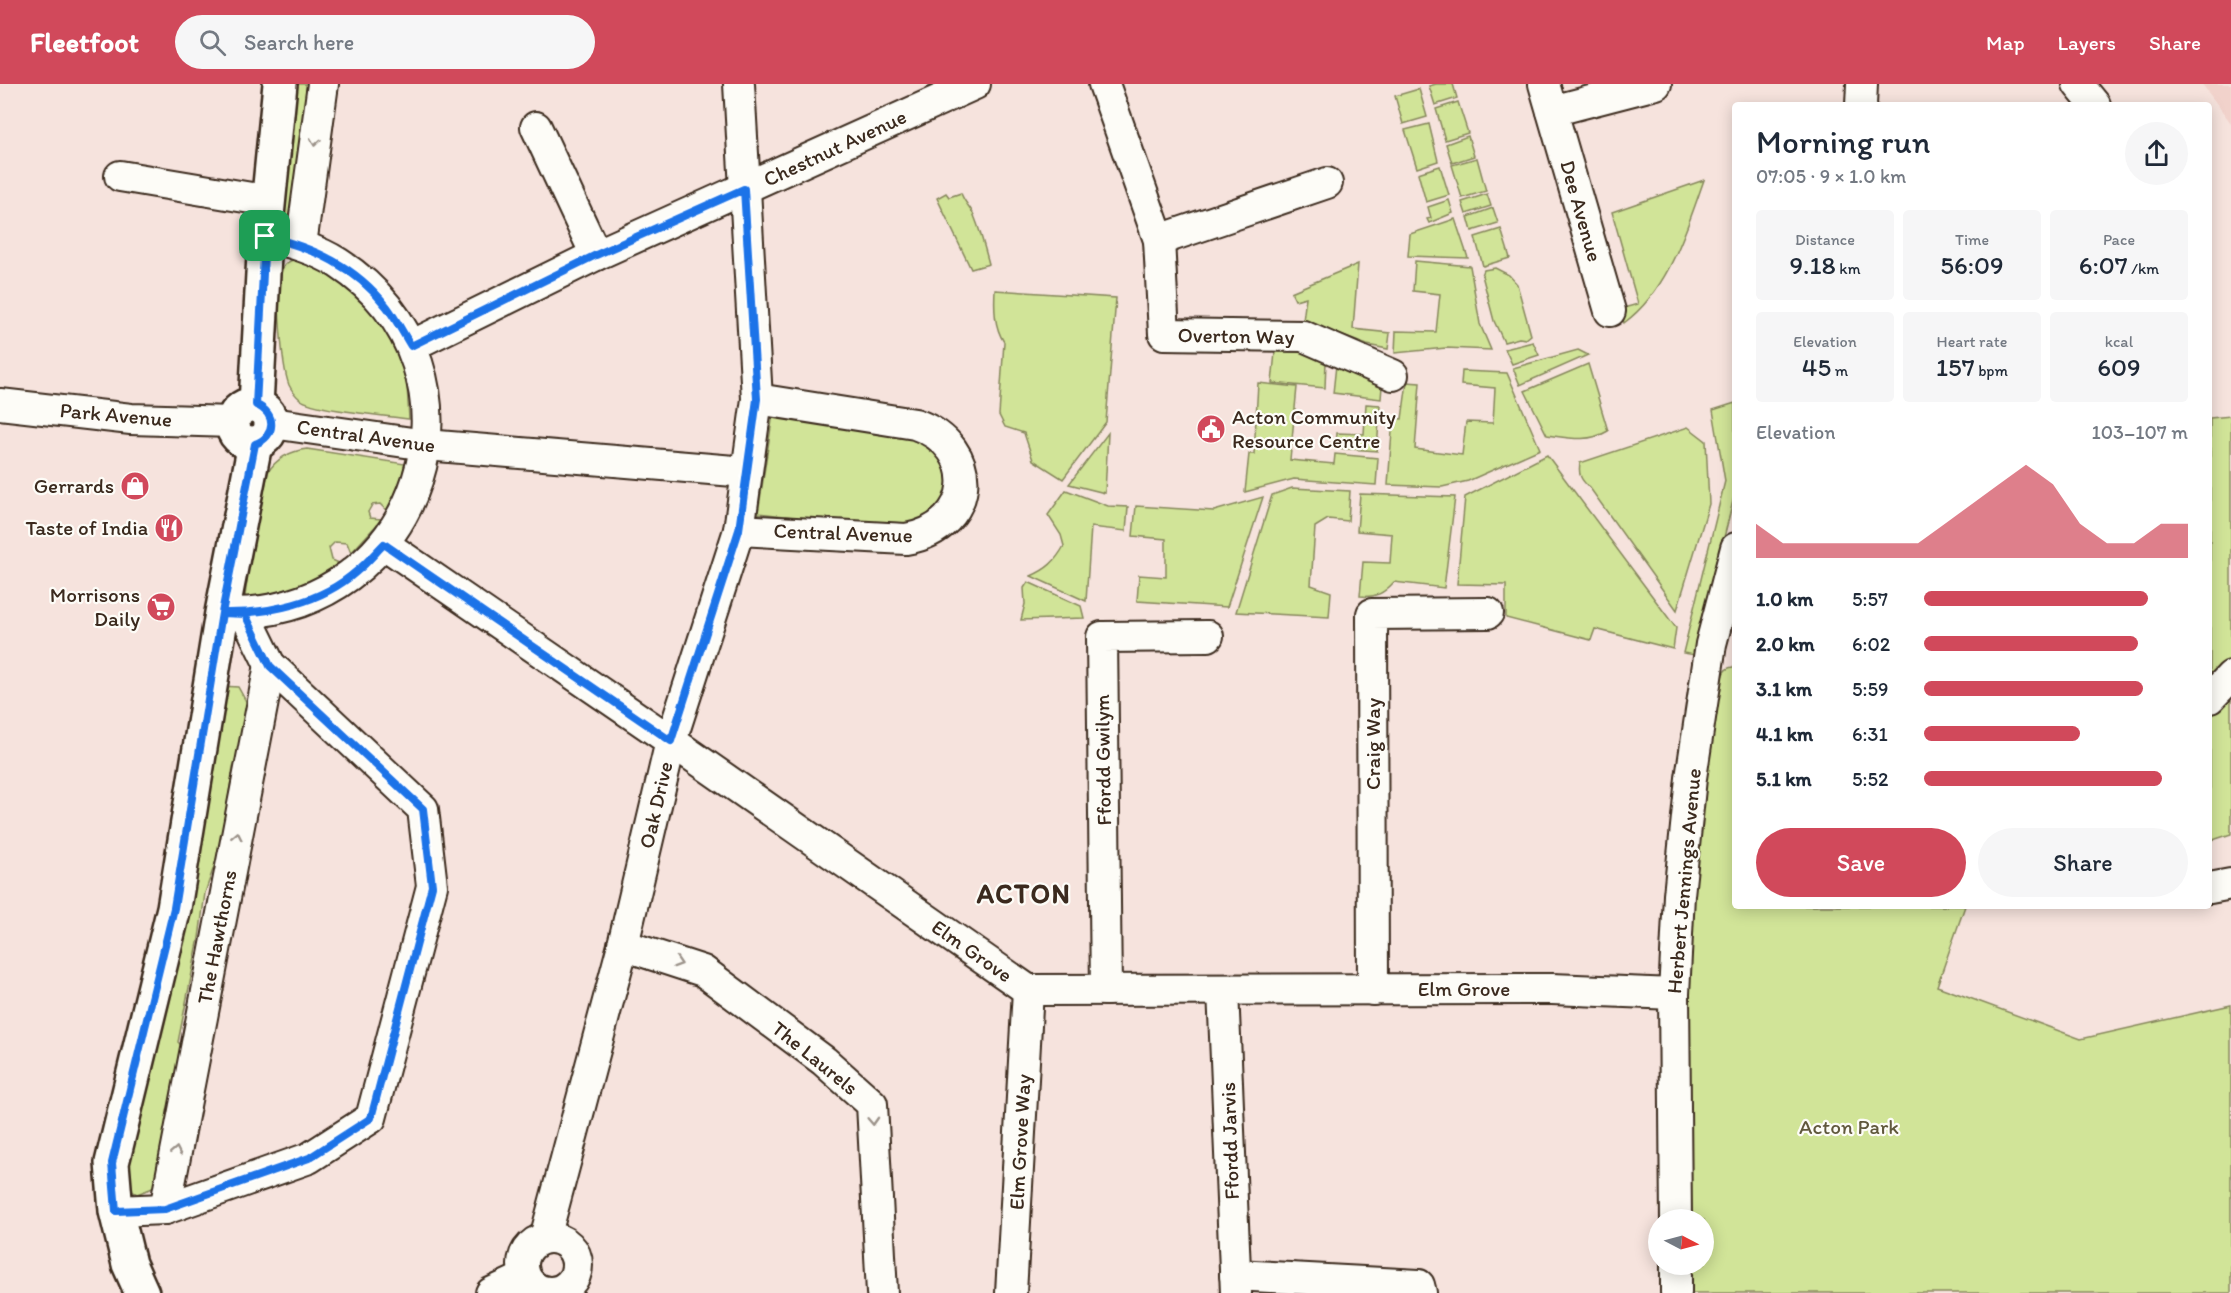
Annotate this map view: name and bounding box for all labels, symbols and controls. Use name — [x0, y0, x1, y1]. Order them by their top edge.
search box — [175, 15, 595, 69]
text: Fleetfoot — [30, 25, 139, 59]
icon: search — [196, 26, 229, 59]
text: Search here — [244, 29, 354, 56]
text: Map — [1986, 30, 2025, 55]
text: Layers — [2058, 30, 2116, 55]
text: Share — [2149, 30, 2201, 55]
street label: Chestnut Avenue — [759, 104, 910, 192]
text: Morning run — [1756, 122, 1931, 161]
button: share — [2125, 122, 2188, 185]
one-way arrow — [309, 137, 322, 147]
street label: Dee Avenue — [1555, 157, 1608, 265]
text: 07:05 · 9 × 1.0 km — [1756, 164, 1906, 188]
pin — [239, 210, 290, 261]
icon: arrive — [248, 219, 281, 252]
text: Distance — [1795, 230, 1855, 249]
text: Time — [1955, 230, 1989, 249]
text: Pace — [2103, 230, 2135, 249]
text: 9.18 — [1789, 249, 1836, 281]
text: 56:09 — [1940, 249, 2004, 281]
text: 6:07 — [2079, 249, 2128, 281]
text: km — [1836, 259, 1861, 278]
text: /km — [2128, 259, 2159, 278]
street label: Overton Way — [1177, 322, 1295, 349]
text: Elevation — [1793, 332, 1857, 351]
text: Heart rate — [1937, 332, 2007, 351]
text: kcal — [2105, 332, 2133, 351]
text: 45 — [1802, 351, 1831, 383]
text: 157 — [1936, 351, 1975, 383]
text: 609 — [2097, 351, 2141, 383]
text: m — [1831, 361, 1848, 380]
text: bpm — [1975, 361, 2008, 380]
street label: Park Avenue — [59, 397, 173, 432]
place label: Acton Community Resource Centre — [1232, 404, 1396, 453]
street label: Central Avenue — [295, 413, 437, 458]
public building icon: Acton Community Resource Centre — [1195, 413, 1227, 445]
text: Elevation — [1756, 420, 1835, 444]
text: 103–107 m — [2092, 420, 2188, 444]
shop icon: Gerrards — [119, 470, 151, 502]
place label: Gerrards — [34, 473, 114, 498]
restaurant icon: Taste of India — [153, 512, 185, 544]
place label: Taste of India — [25, 515, 148, 540]
street label: Central Avenue — [773, 518, 913, 547]
place label: Morrisons Daily — [50, 582, 140, 631]
text: 1.0 km — [1756, 587, 1813, 611]
text: 5:57 — [1852, 587, 1888, 611]
supermarket icon: Morrisons Daily — [145, 591, 177, 623]
text: 2.0 km — [1756, 632, 1815, 656]
text: 6:02 — [1852, 632, 1890, 656]
text: 3.1 km — [1756, 677, 1812, 701]
text: 5:59 — [1852, 677, 1888, 701]
street label: Ffordd Gwilym — [1089, 694, 1116, 826]
street label: Craig Way — [1360, 698, 1385, 790]
text: 4.1 km — [1756, 722, 1813, 746]
text: 6:31 — [1852, 722, 1888, 746]
street label: Oak Drive — [633, 759, 678, 851]
street label: Herbert Jennings Avenue — [1661, 767, 1706, 995]
text: 5.1 km — [1756, 767, 1812, 791]
text: 5:52 — [1852, 767, 1888, 791]
button: Save — [1756, 828, 1966, 897]
button: Share — [1978, 828, 2188, 897]
one-way arrow — [230, 831, 243, 841]
street label: The Hawthorns — [191, 868, 242, 1006]
district label: ACTON — [976, 877, 1071, 910]
street label: Elm Grove — [927, 914, 1017, 987]
one-way arrow — [672, 955, 683, 968]
street label: Elm Grove — [1418, 976, 1510, 1001]
street label: The Laurels — [767, 1015, 863, 1100]
street label: Elm Grove Way — [1003, 1073, 1036, 1210]
street label: Ffordd Jarvis — [1215, 1082, 1244, 1200]
park label: Acton Park — [1799, 1114, 1899, 1139]
one-way arrow — [866, 1116, 879, 1125]
one-way arrow — [169, 1146, 182, 1156]
north arrow — [1648, 1209, 1714, 1275]
map controls — [1648, 1209, 1714, 1275]

